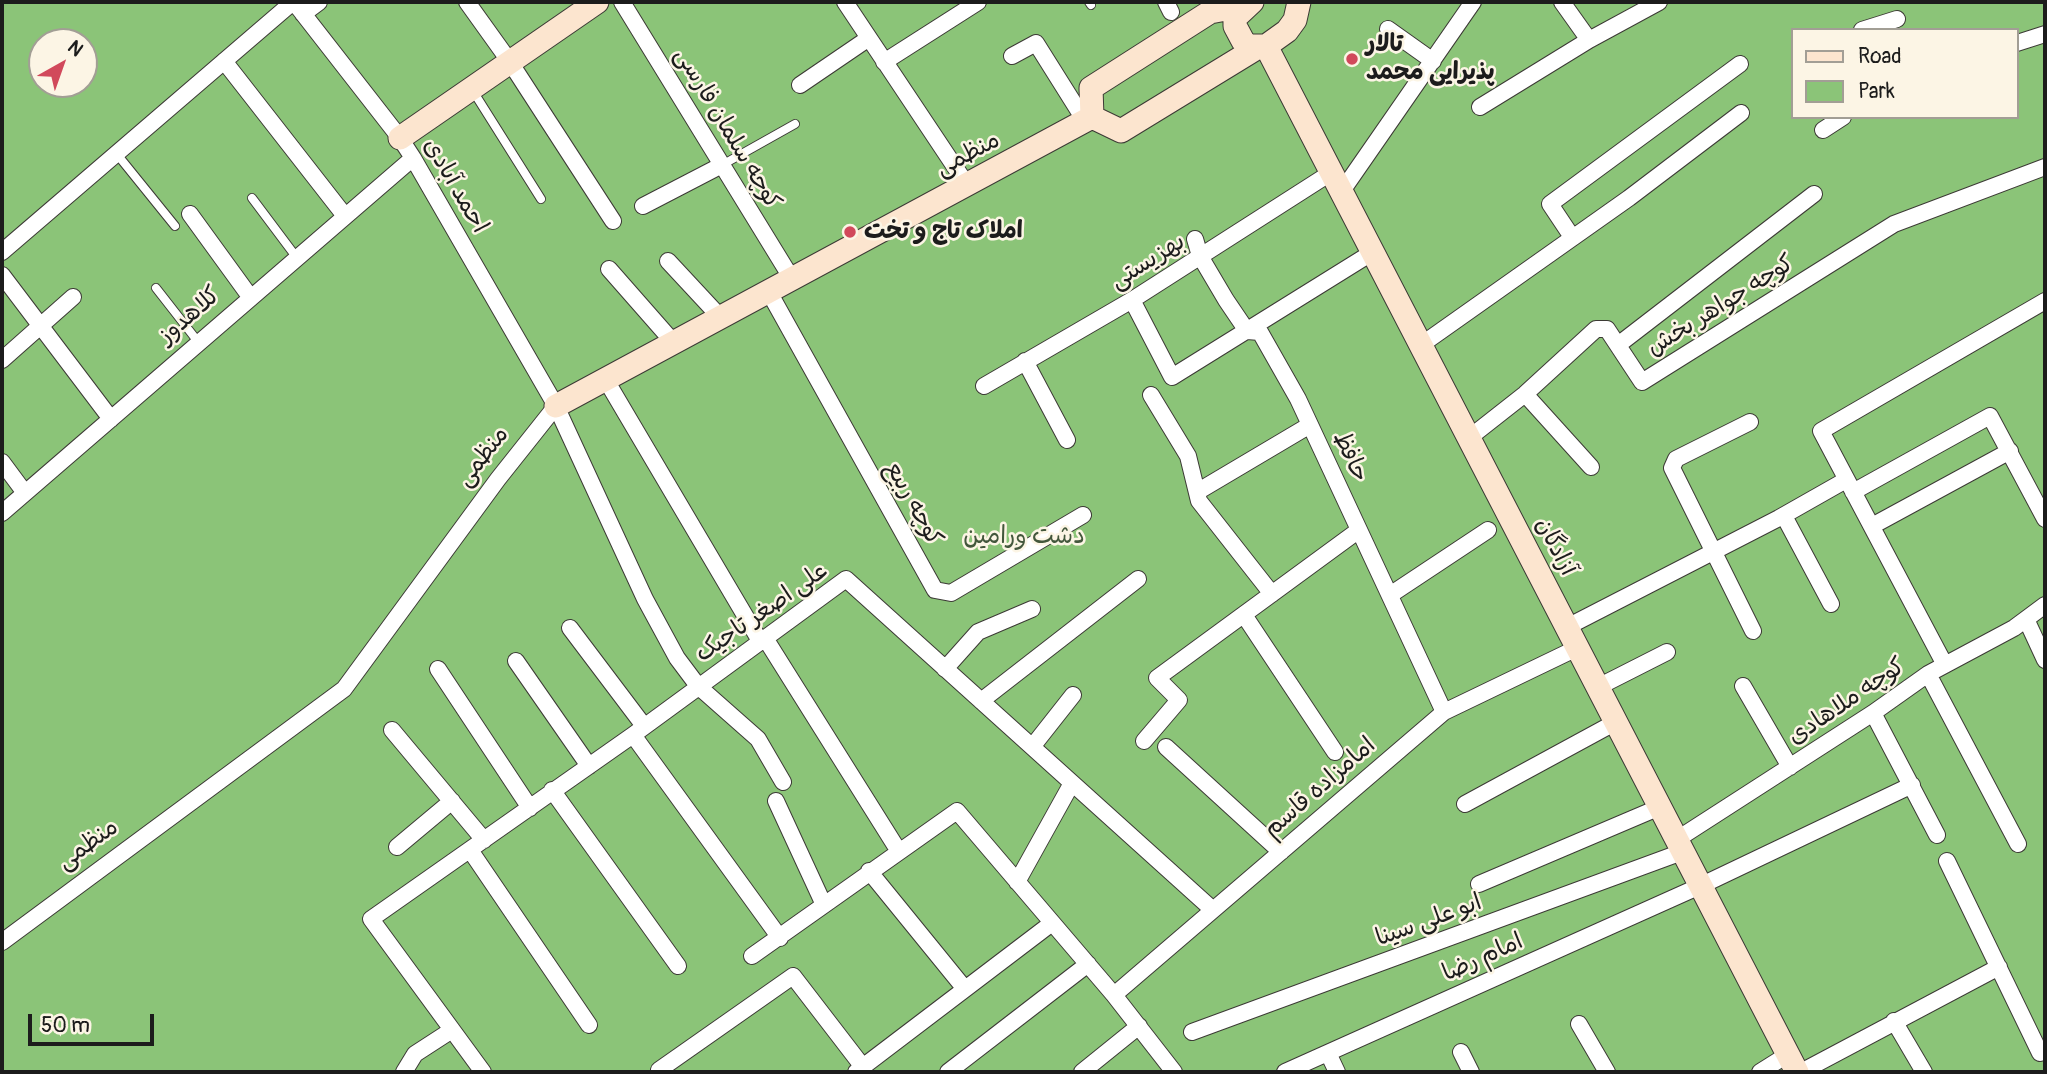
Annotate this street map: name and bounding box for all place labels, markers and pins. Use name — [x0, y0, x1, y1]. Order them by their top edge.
place label: تالار پذیرایی محمد — [1366, 31, 1495, 87]
marker: تالار پذیرایی محمد — [1344, 51, 1360, 67]
place label: املاک تاج و تخت — [864, 218, 1023, 246]
marker: املاک تاج و تخت — [842, 224, 858, 240]

